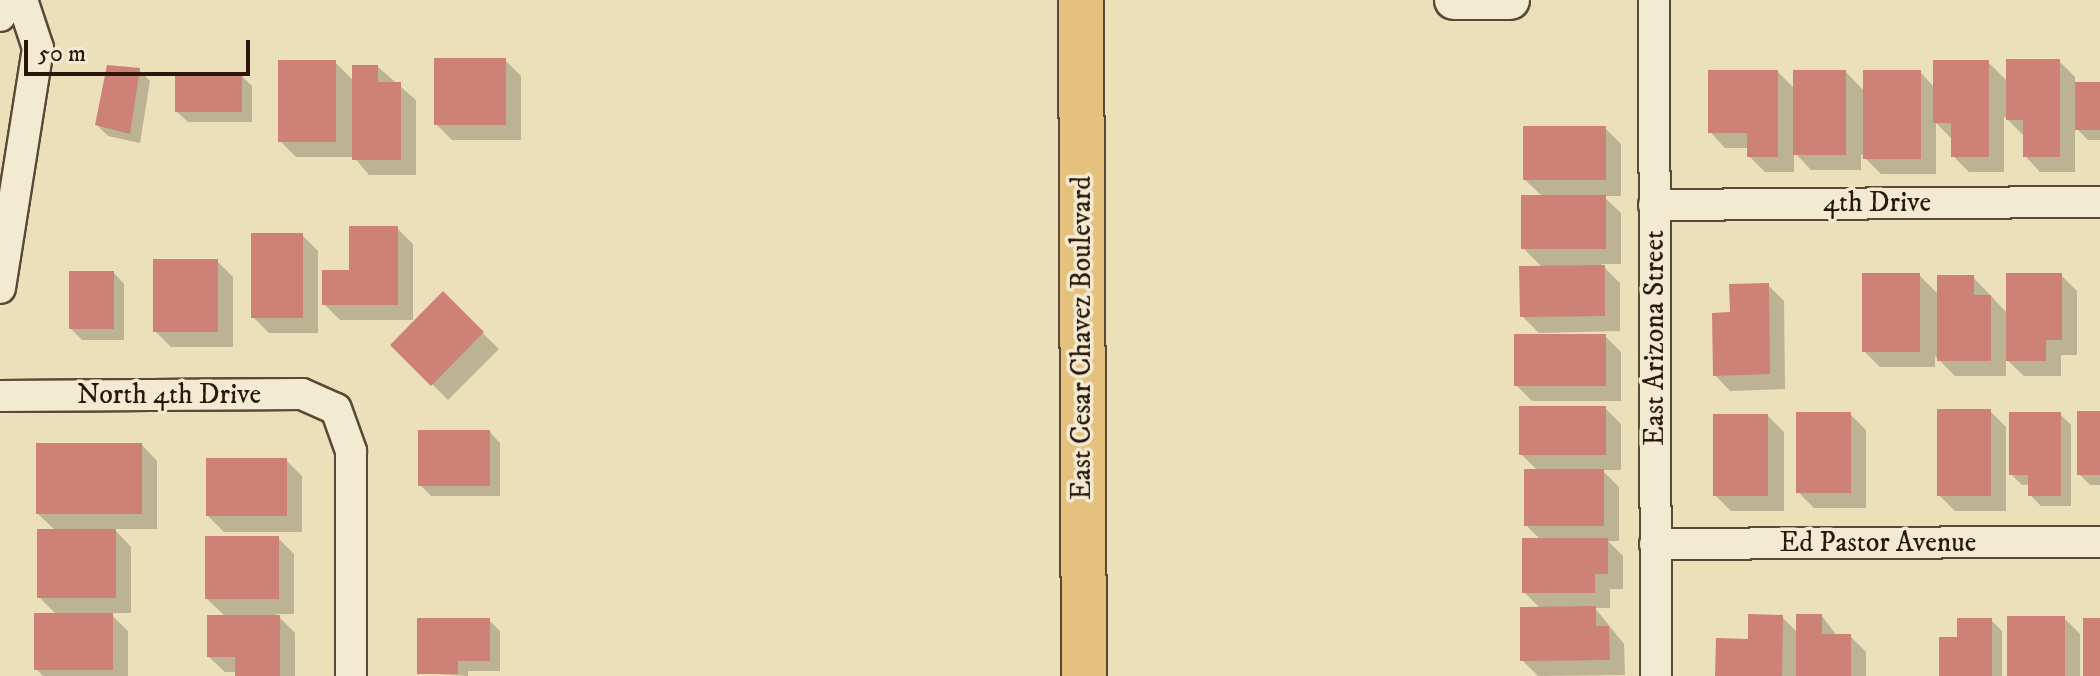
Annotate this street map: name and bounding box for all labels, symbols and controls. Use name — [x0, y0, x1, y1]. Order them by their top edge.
scale bar — [28, 24, 254, 74]
text: 50 m — [38, 39, 86, 69]
street label: East Cesar Chavez Boulevard — [1065, 176, 1099, 500]
street label: 4th Drive — [1823, 186, 1931, 220]
street label: East Arizona Street — [1638, 230, 1672, 446]
street label: North 4th Drive — [77, 378, 261, 412]
street label: Ed Pastor Avenue — [1780, 526, 1976, 560]

